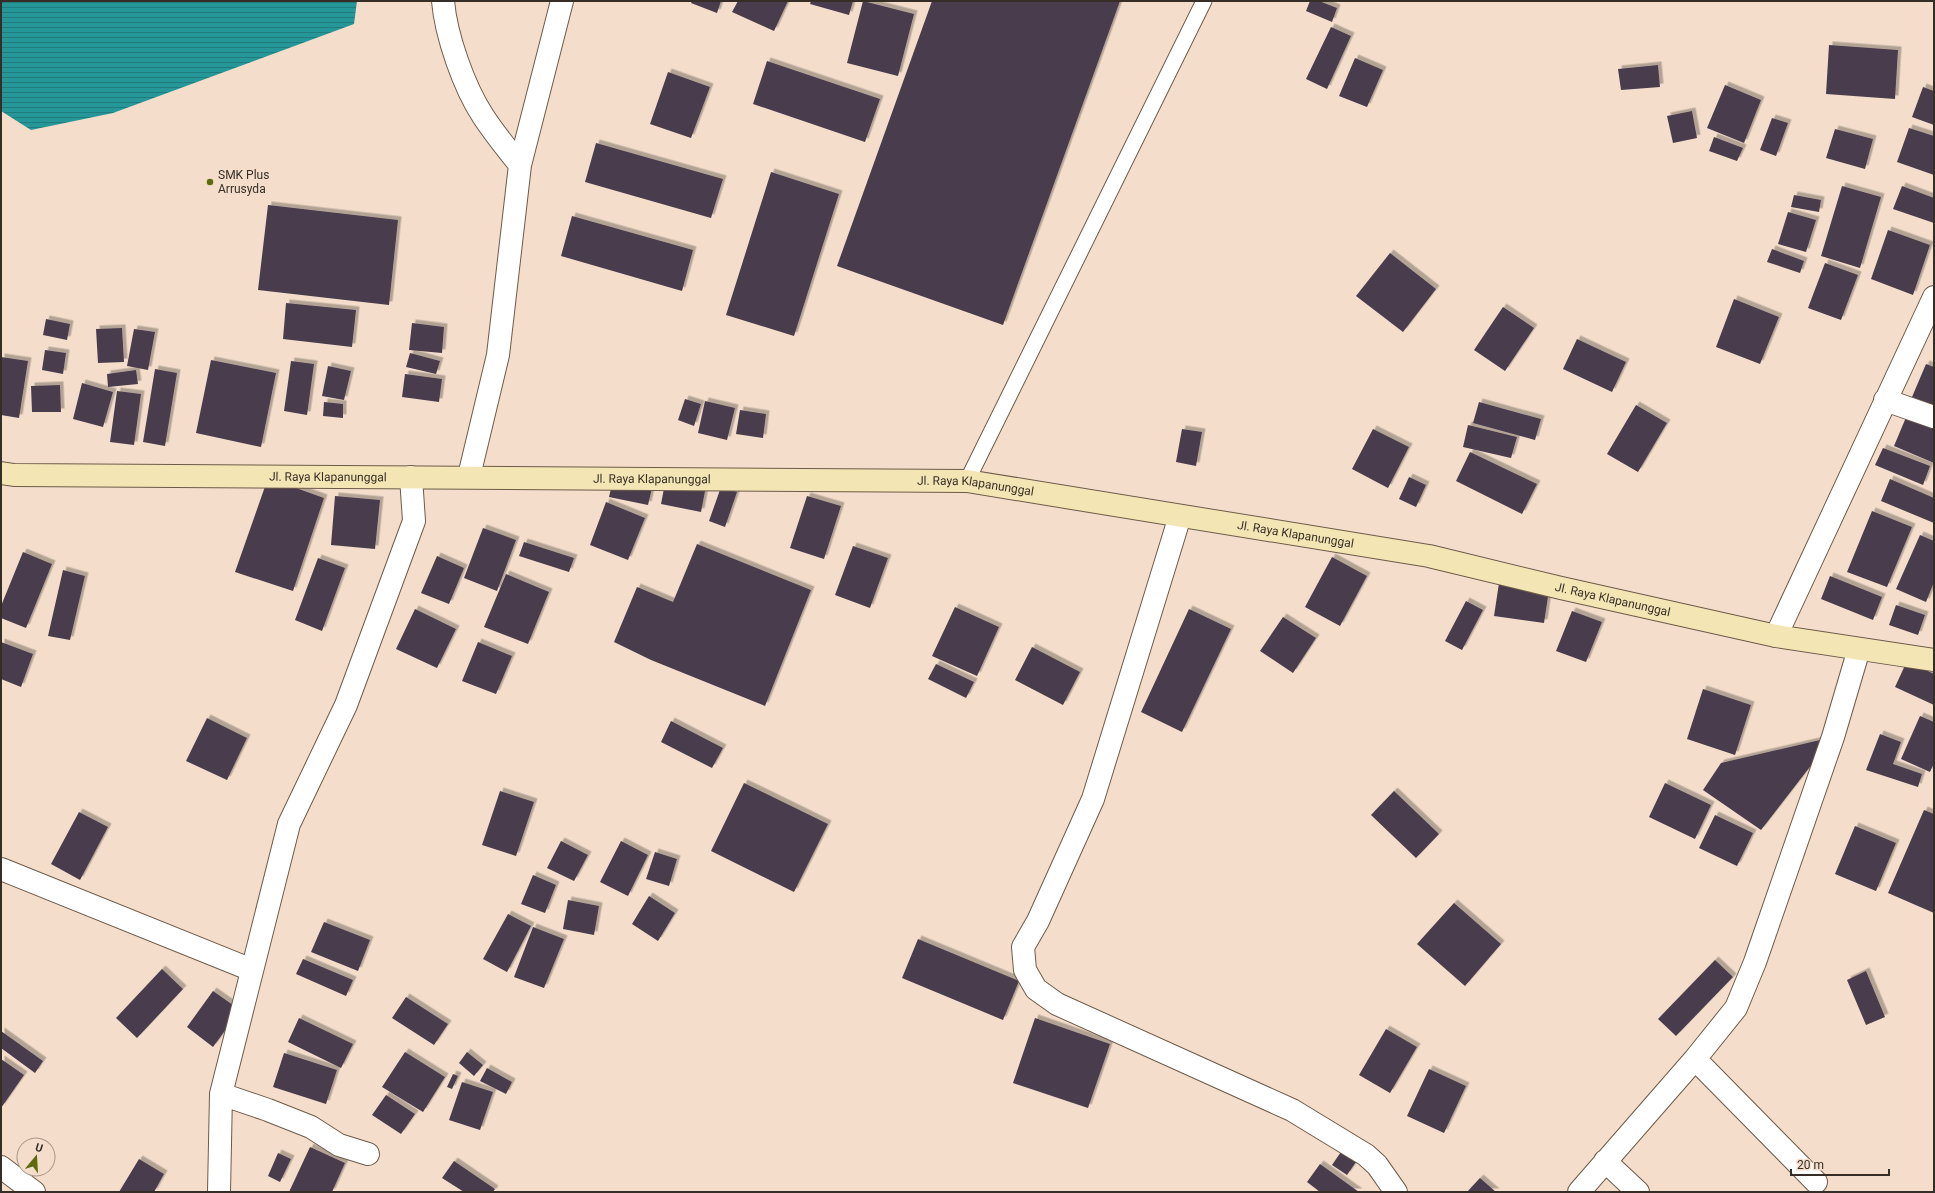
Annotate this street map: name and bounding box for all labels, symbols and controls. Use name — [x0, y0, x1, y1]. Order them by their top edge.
place label: SMK Plus Arrusyda — [218, 168, 269, 196]
marker: SMK Plus Arrusyda — [205, 177, 215, 187]
street label: Jl. Raya Klapanunggal — [269, 470, 387, 484]
street label: Jl. Raya Klapanunggal — [593, 472, 711, 486]
street label: Jl. Raya Klapanunggal — [917, 474, 1035, 499]
street label: Jl. Raya Klapanunggal — [1236, 518, 1355, 551]
street label: Jl. Raya Klapanunggal — [1554, 580, 1672, 619]
north arrow — [16, 1137, 56, 1177]
text: U — [33, 1141, 44, 1155]
scale bar — [1791, 1151, 1889, 1177]
text: 20 m — [1797, 1158, 1824, 1172]

